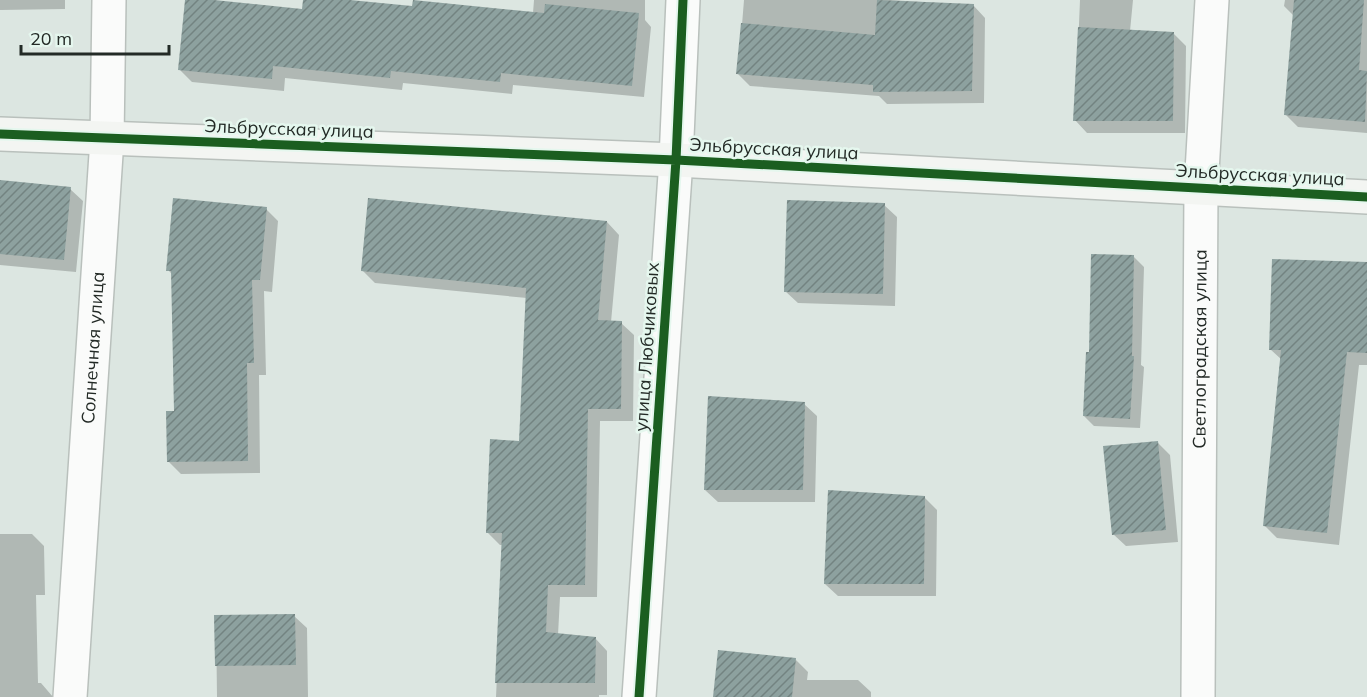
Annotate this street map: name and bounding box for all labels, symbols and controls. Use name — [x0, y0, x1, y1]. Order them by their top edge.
scale bar — [21, 18, 170, 56]
text: 20 m — [30, 27, 72, 50]
street label: Эльбрусская улица — [204, 114, 374, 143]
street label: Эльбрусская улица — [689, 133, 859, 164]
street label: Эльбрусская улица — [1175, 159, 1345, 190]
street label: Светлоградская улица — [1187, 249, 1212, 449]
street label: улица Любчиковых — [629, 261, 664, 432]
street label: Солнечная улица — [76, 271, 109, 425]

